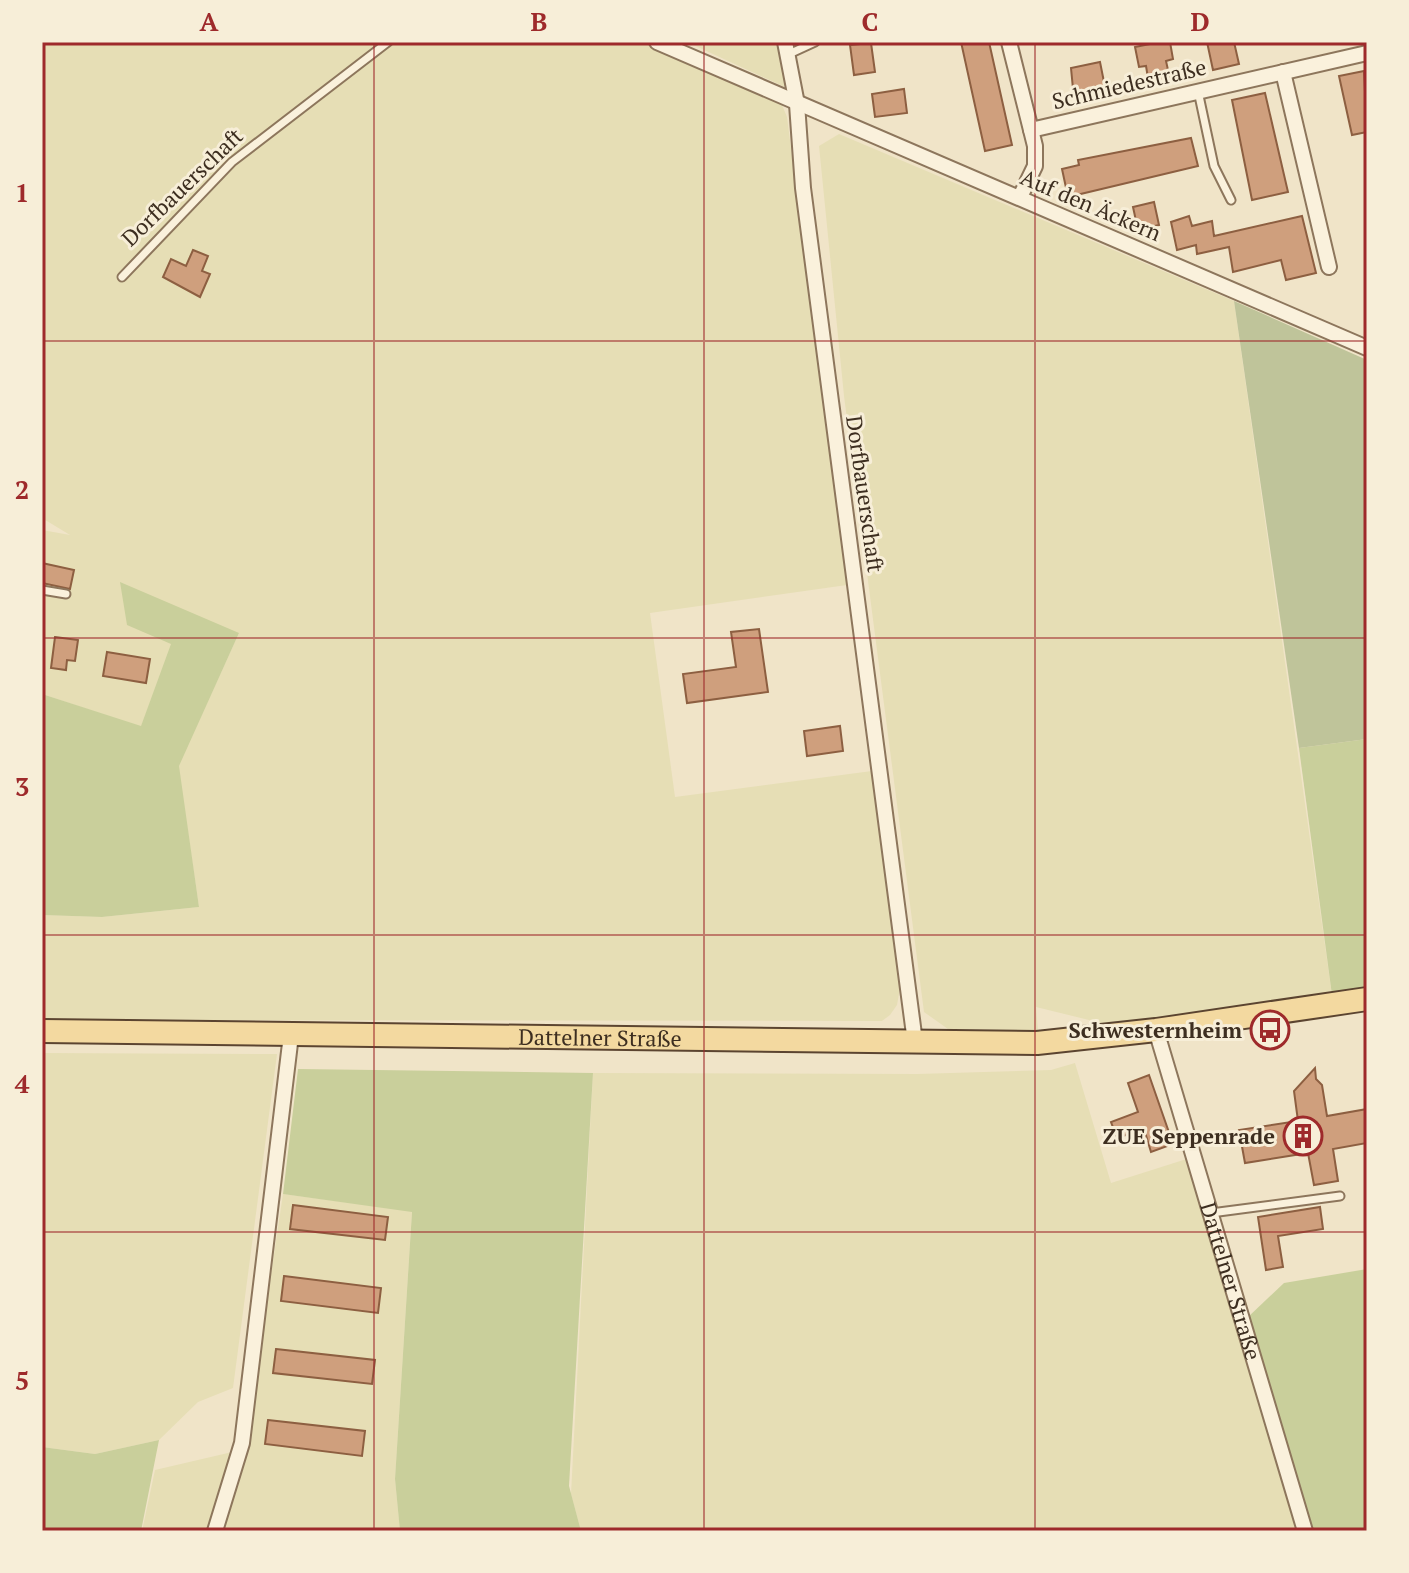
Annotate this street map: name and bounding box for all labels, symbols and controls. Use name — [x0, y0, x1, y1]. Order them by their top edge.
text: A — [200, 4, 219, 38]
text: B — [531, 4, 547, 38]
text: C — [862, 4, 878, 38]
text: D — [1190, 4, 1210, 38]
street label: Schmiedestraße — [1049, 52, 1209, 115]
street label: Dorfbauerschaft — [115, 121, 249, 252]
street label: Auf den Äckern — [1017, 162, 1166, 247]
text: 1 — [15, 175, 29, 209]
street label: Dorfbauerschaft — [840, 414, 891, 574]
text: 2 — [15, 472, 29, 506]
text: 3 — [15, 769, 29, 803]
bus stop icon: Schwesternheim — [1249, 1009, 1291, 1051]
place label: Schwesternheim — [1068, 1015, 1243, 1044]
street label: Dattelner Straße — [518, 1022, 682, 1053]
text: 4 — [15, 1066, 30, 1100]
building icon: ZUE Seppenrade — [1282, 1115, 1324, 1157]
place label: ZUE Seppenrade — [1102, 1121, 1275, 1150]
street label: Dattelner Straße — [1194, 1199, 1268, 1363]
text: 5 — [15, 1363, 29, 1397]

